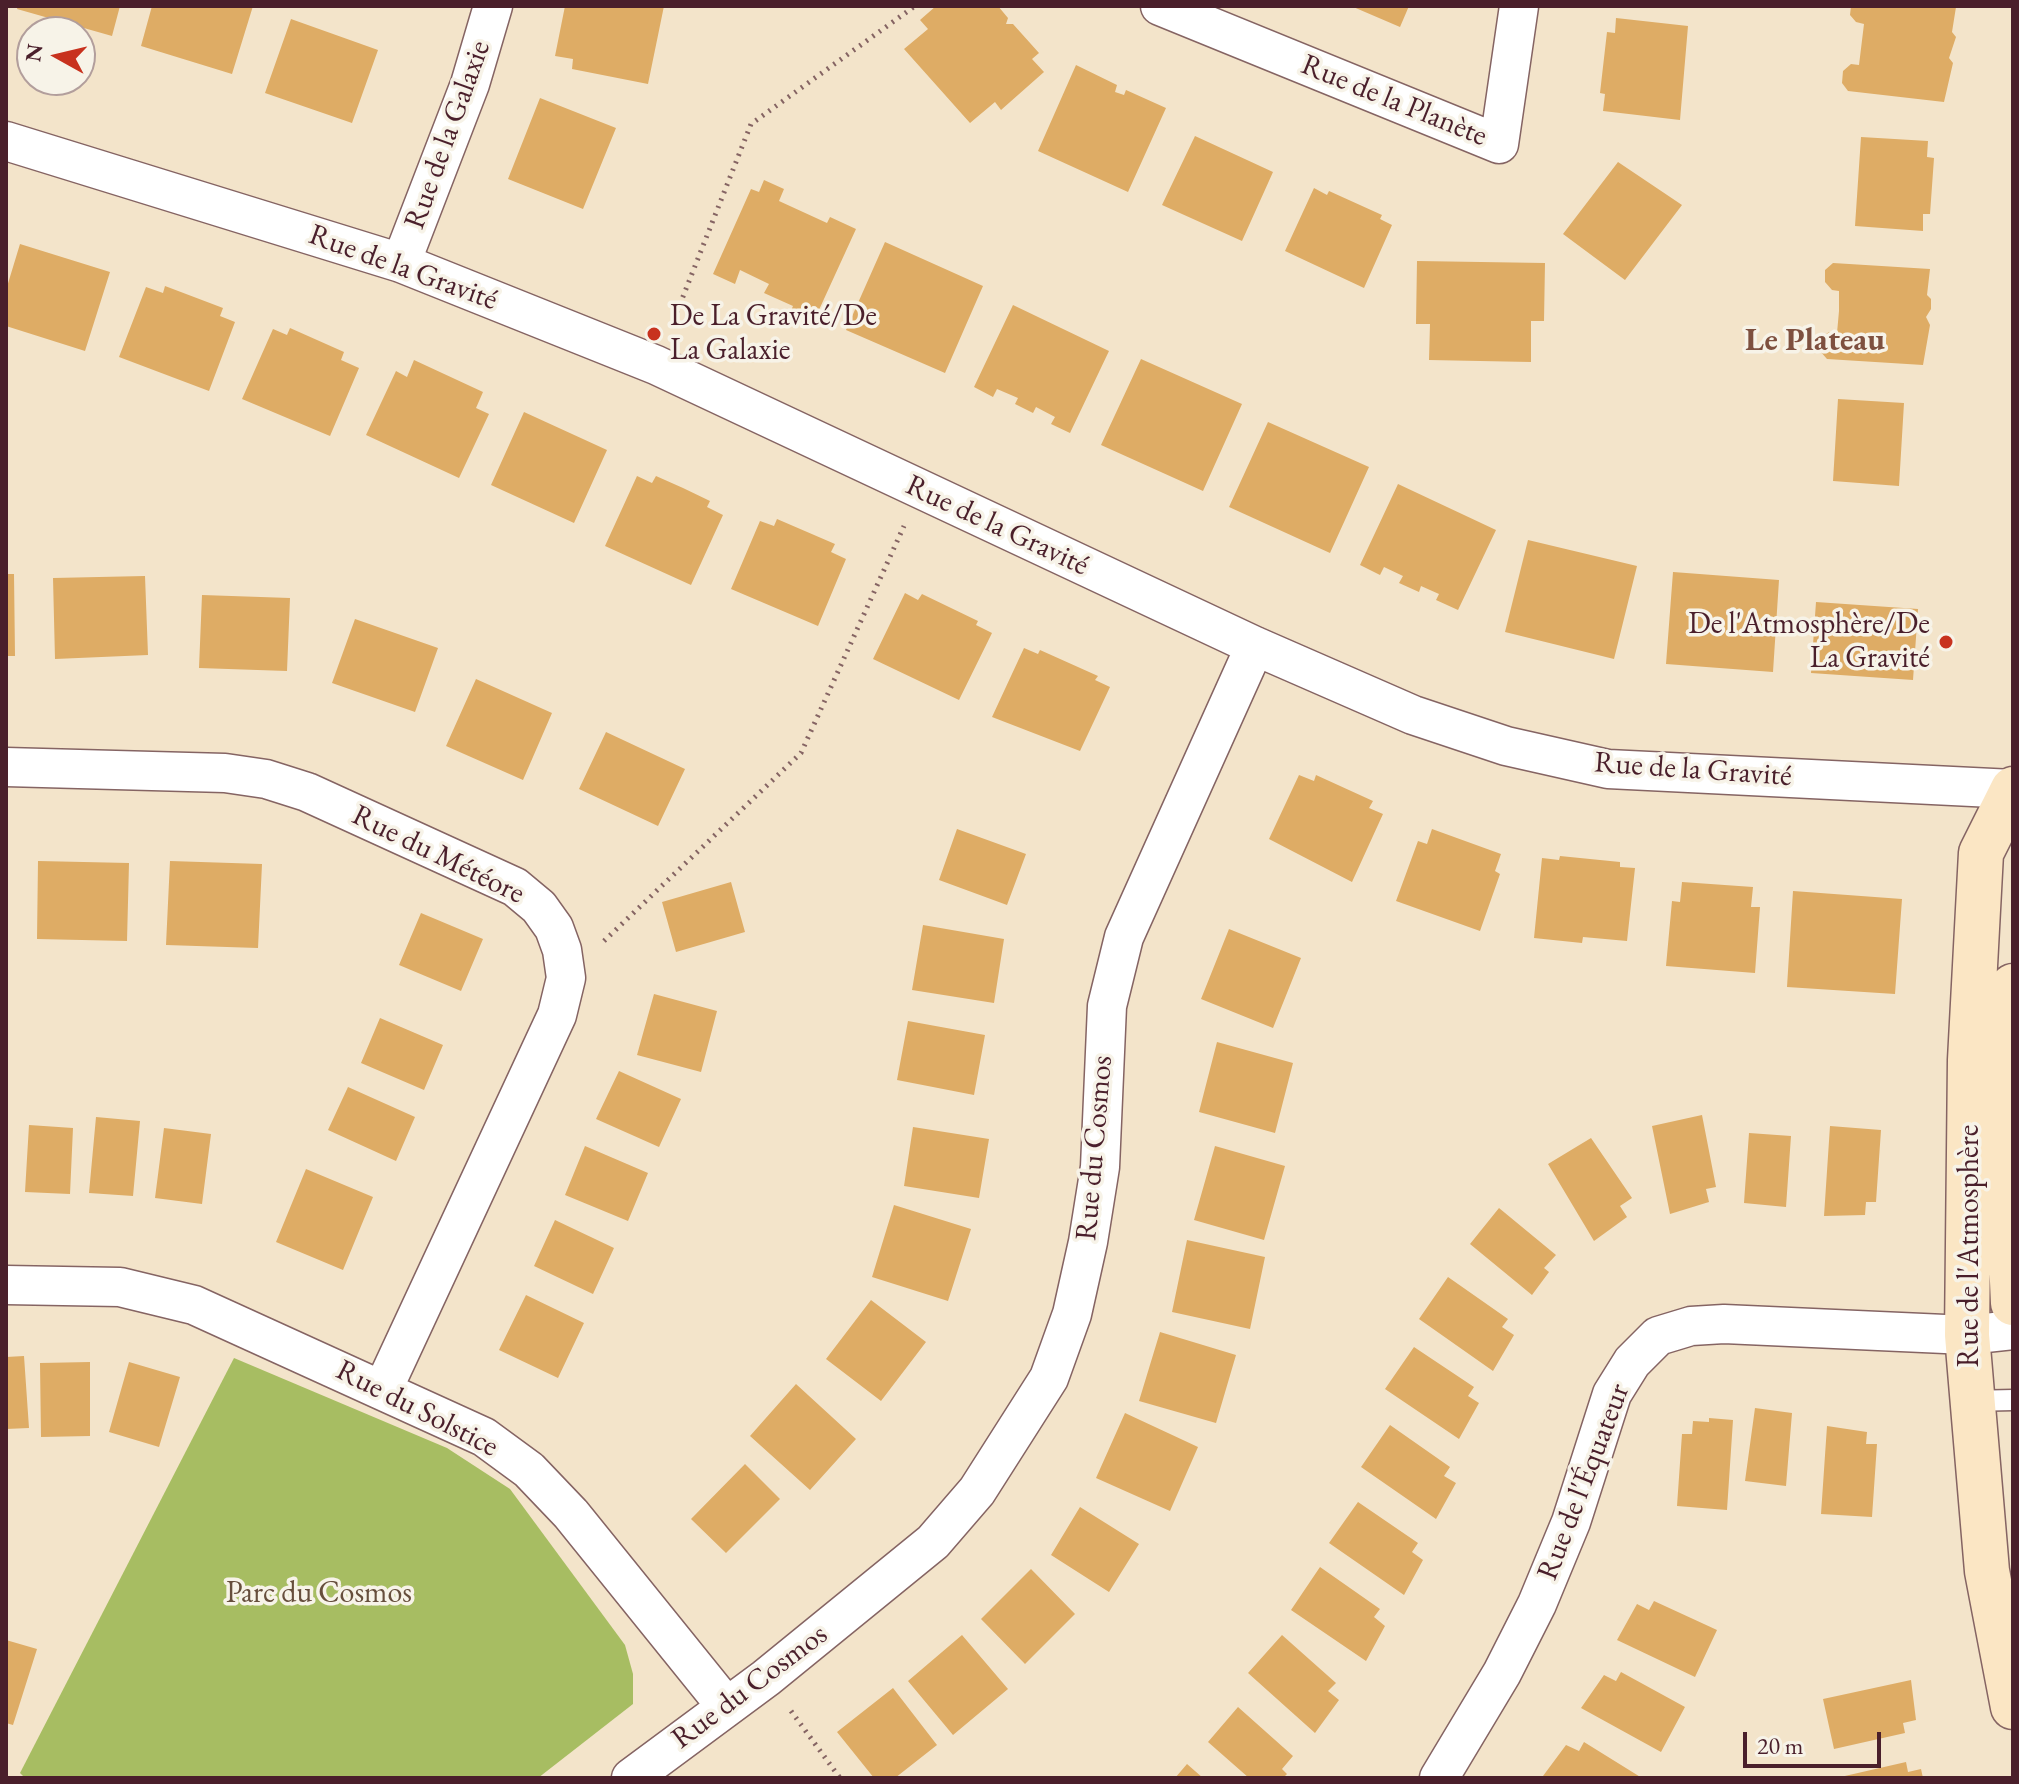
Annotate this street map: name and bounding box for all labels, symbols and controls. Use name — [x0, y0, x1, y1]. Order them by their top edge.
north arrow — [16, 16, 96, 96]
street label: Rue de la Galaxie — [397, 36, 499, 234]
text: N — [18, 42, 49, 64]
street label: Rue de la Planète — [1296, 47, 1492, 155]
street label: Rue de la Gravité — [304, 217, 502, 319]
place label: De La Gravité/De La Galaxie — [670, 299, 877, 370]
district label: Le Plateau — [1745, 322, 1885, 360]
marker: De La Gravité/De La Galaxie — [645, 325, 663, 343]
street label: Rue de la Gravité — [900, 468, 1094, 584]
place label: De l'Atmosphère/De La Gravité — [1688, 607, 1930, 678]
marker: De l'Atmosphère/De La Gravité — [1937, 633, 1955, 651]
street label: Rue de la Gravité — [1593, 745, 1793, 795]
street label: Rue du Météore — [346, 798, 530, 912]
street label: Rue du Cosmos — [1069, 1054, 1121, 1242]
street label: Rue de l'Atmosphère — [1952, 1124, 1988, 1368]
street label: Rue du Solstice — [330, 1353, 504, 1465]
street label: Rue de l'Équateur — [1530, 1379, 1638, 1585]
park label: Parc du Cosmos — [226, 1576, 412, 1612]
street label: Rue du Cosmos — [665, 1617, 835, 1757]
scale bar — [1747, 1716, 1885, 1766]
text: 20 m — [1757, 1730, 1804, 1761]

